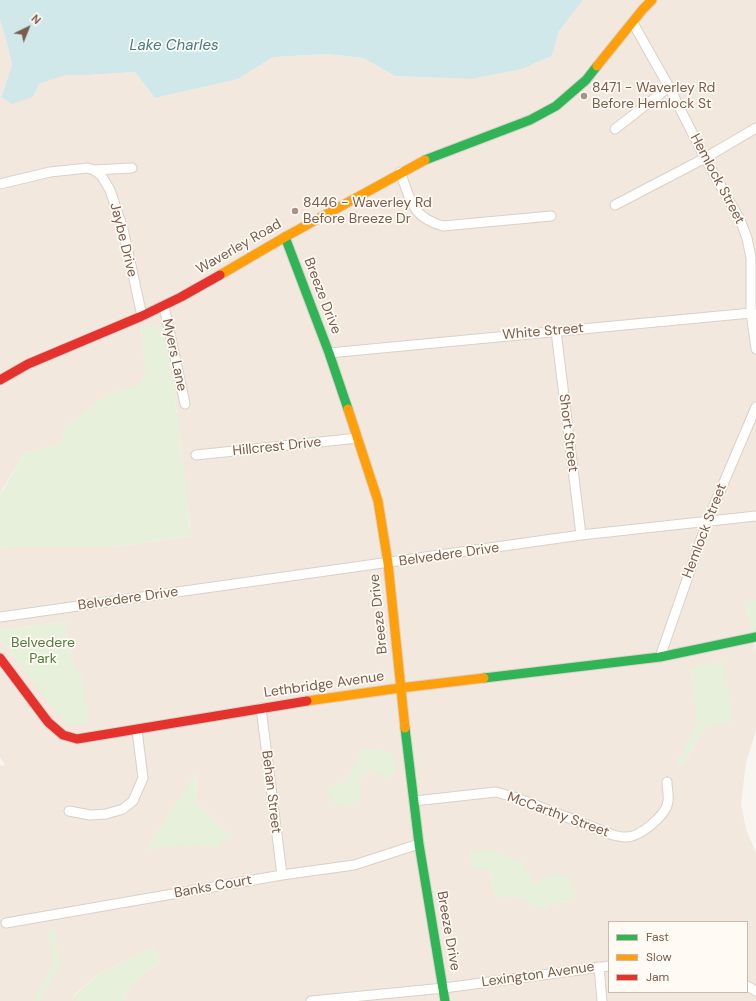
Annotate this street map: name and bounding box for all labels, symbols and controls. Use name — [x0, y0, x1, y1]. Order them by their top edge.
north arrow — [8, 8, 48, 48]
text: N — [28, 11, 44, 27]
water label: Lake Charles — [129, 37, 219, 55]
place label: 8471 - Waverley Rd Before Hemlock St — [592, 80, 715, 112]
marker: 8471 - Waverley Rd Before Hemlock St — [579, 91, 589, 101]
street label: Hemlock Street — [686, 131, 748, 227]
place label: 8446 - Waverley Rd Before Breeze Dr — [303, 195, 432, 228]
street label: Jaybe Drive — [106, 201, 140, 279]
marker: 8446 - Waverley Rd Before Breeze Dr — [290, 206, 300, 216]
street label: Waverley Road — [194, 216, 284, 278]
street label: Breeze Drive — [300, 255, 344, 337]
street label: Myers Lane — [158, 317, 190, 393]
street label: White Street — [502, 320, 584, 344]
street label: Short Street — [555, 393, 581, 473]
street label: Hillcrest Drive — [232, 434, 322, 460]
street label: Hemlock Street — [679, 481, 731, 581]
street label: Belvedere Drive — [398, 540, 500, 570]
street label: Breeze Drive — [366, 573, 392, 655]
street label: Belvedere Drive — [77, 584, 179, 614]
park label: Belvedere Park — [11, 635, 75, 668]
street label: Lethbridge Avenue — [263, 668, 385, 702]
street label: Behan Street — [258, 750, 284, 834]
street label: McCarthy Street — [505, 789, 611, 841]
street label: Banks Court — [173, 872, 253, 902]
street label: Breeze Drive — [433, 890, 463, 972]
legend — [608, 921, 748, 993]
text: Fast — [646, 929, 669, 945]
text: Slow — [646, 949, 672, 965]
street label: Lexington Avenue — [480, 959, 596, 991]
text: Jam — [646, 969, 669, 985]

